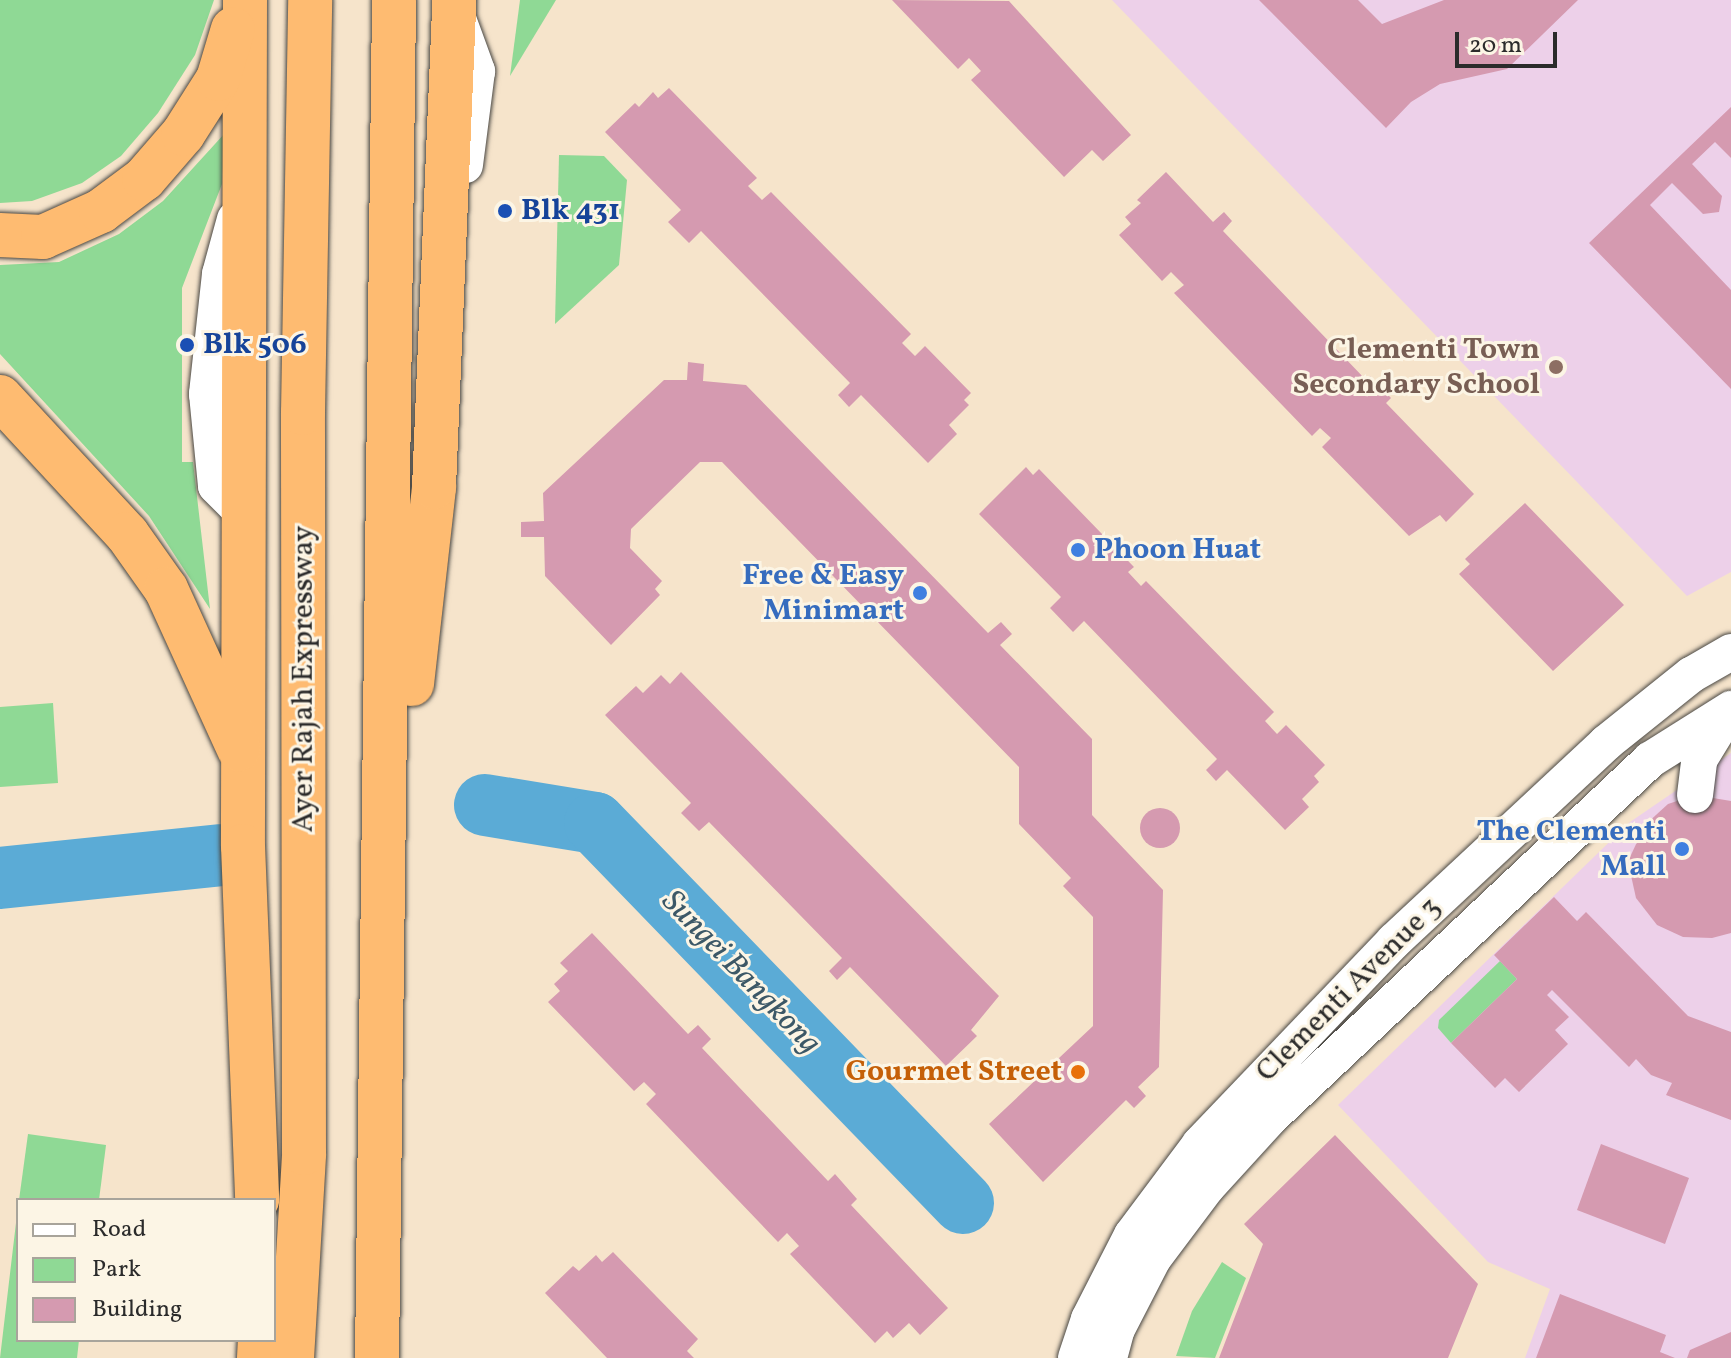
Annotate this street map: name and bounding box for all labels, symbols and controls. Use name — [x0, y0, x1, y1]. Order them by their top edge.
scale bar — [1459, 16, 1561, 66]
text: 20 m — [1469, 29, 1522, 63]
place label: Blk 431 — [521, 193, 620, 229]
marker: Blk 431 — [496, 202, 514, 220]
place label: Blk 506 — [203, 327, 307, 363]
place label: Clementi Town Secondary School — [1292, 332, 1540, 402]
marker: Blk 506 — [178, 336, 196, 354]
marker: Clementi Town Secondary School — [1547, 358, 1565, 376]
street label: Ayer Rajah Expressway — [286, 525, 322, 833]
place label: Phoon Huat — [1094, 532, 1261, 568]
marker: Phoon Huat — [1069, 541, 1087, 559]
place label: Free & Easy Minimart — [742, 558, 904, 628]
marker: Free & Easy Minimart — [911, 584, 929, 602]
place label: The Clementi Mall — [1476, 814, 1666, 884]
marker: The Clementi Mall — [1673, 840, 1691, 858]
water label: Sungei Bangkong — [652, 883, 828, 1063]
street label: Clementi Avenue 3 — [1249, 890, 1449, 1090]
place label: Gourmet Street — [846, 1054, 1062, 1090]
marker: Gourmet Street — [1069, 1063, 1087, 1081]
legend — [16, 1198, 276, 1342]
text: Road — [92, 1213, 146, 1247]
text: Park — [92, 1253, 141, 1287]
text: Building — [92, 1293, 182, 1327]

